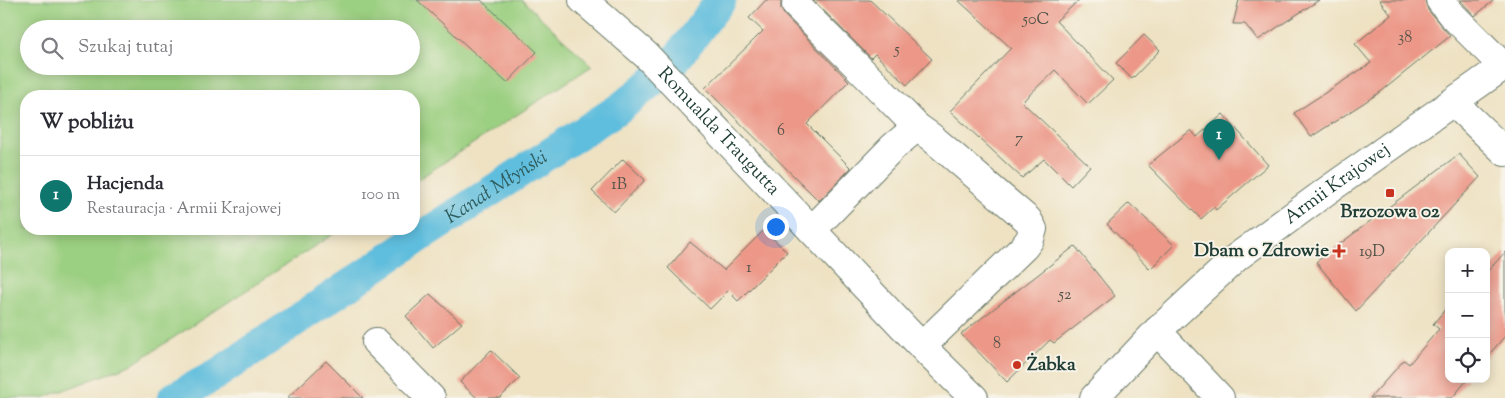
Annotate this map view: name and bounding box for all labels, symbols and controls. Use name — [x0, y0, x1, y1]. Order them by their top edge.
house number: 50C — [1022, 9, 1049, 32]
search box — [20, 20, 420, 75]
house number: 38 — [1398, 27, 1412, 50]
icon: search — [38, 34, 66, 62]
text: Szukaj tutaj — [78, 34, 173, 61]
house number: 5 — [893, 39, 900, 62]
street label: Romualda Traugutta — [651, 61, 786, 202]
text: W pobliżu — [40, 108, 134, 138]
pin: 1 — [1203, 119, 1235, 160]
house number: 6 — [777, 120, 785, 143]
house number: 7 — [1015, 128, 1023, 151]
street label: Armii Krajowej — [1279, 137, 1396, 231]
water label: Kanał Młyński — [439, 144, 554, 232]
text: Hacjenda — [87, 171, 164, 198]
house number: 1B — [611, 174, 627, 197]
text: 1 — [53, 184, 59, 207]
text: 100 m — [361, 184, 400, 207]
marker: Brzozowa 02 — [1384, 187, 1396, 199]
text: Restauracja · Armii Krajowej — [87, 198, 281, 221]
place label: Brzozowa 02 — [1340, 199, 1440, 226]
your location — [763, 214, 789, 240]
place label: Dbam o Zdrowie — [1194, 238, 1329, 265]
house number: 19D — [1359, 241, 1385, 264]
marker: Dbam o Zdrowie — [1333, 245, 1345, 257]
map controls — [1445, 248, 1490, 383]
button: + — [1445, 248, 1490, 293]
house number: 1 — [746, 257, 752, 280]
house number: 52 — [1058, 284, 1072, 307]
button: − — [1445, 293, 1490, 338]
house number: 8 — [993, 333, 1001, 356]
button: locate — [1445, 338, 1490, 383]
place label: Żabka — [1027, 352, 1076, 379]
marker: Żabka — [1011, 359, 1023, 371]

